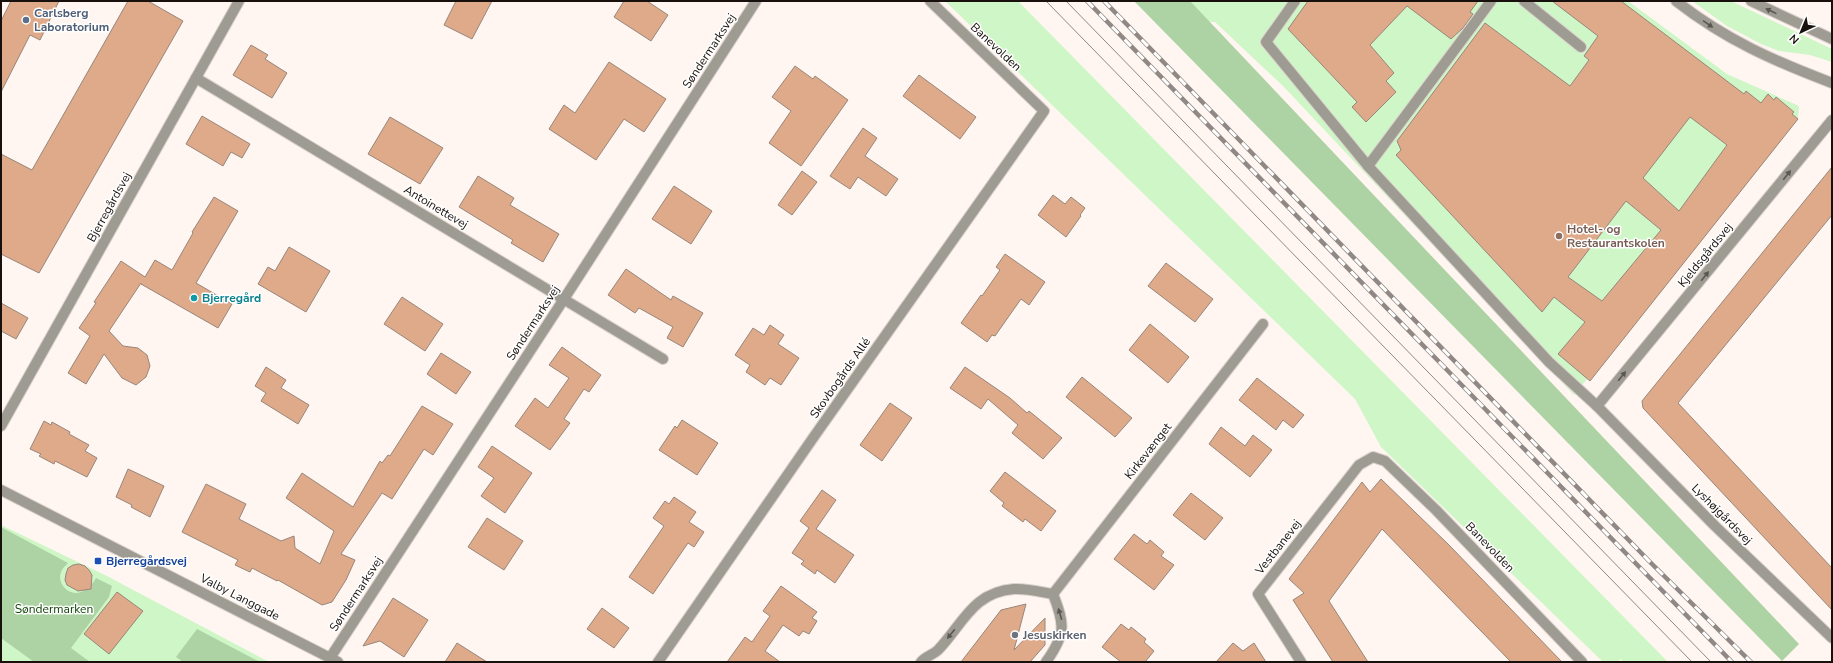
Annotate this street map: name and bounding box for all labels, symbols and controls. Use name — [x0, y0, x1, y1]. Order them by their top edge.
place label: Carlsberg Laboratorium — [34, 5, 109, 35]
one-way arrow — [1765, 8, 1777, 14]
street label: Søndermarksvej — [679, 10, 739, 92]
north arrow — [1781, 12, 1821, 52]
marker: Carlsberg Laboratorium — [21, 15, 31, 25]
street label: Banevolden — [967, 19, 1025, 75]
one-way arrow — [1703, 20, 1713, 28]
text: N — [1786, 31, 1803, 47]
street label: Bjerregårdsvej — [83, 169, 135, 245]
one-way arrow — [1783, 170, 1792, 180]
street label: Antoinettevej — [401, 182, 471, 233]
street label: Kjeldsgårdsvej — [1674, 219, 1736, 291]
place label: Hotel- og Restaurantskolen — [1567, 221, 1665, 251]
marker: Hotel- og Restaurantskolen — [1554, 231, 1564, 241]
one-way arrow — [1700, 270, 1709, 281]
street label: Søndermarksvej — [503, 282, 563, 364]
place label: Bjerregård — [202, 290, 261, 306]
marker: Bjerregård — [189, 293, 199, 303]
street label: Skovbogårds Allé — [806, 334, 874, 422]
one-way arrow — [1618, 371, 1627, 382]
street label: Kirkevænget — [1121, 419, 1176, 483]
street label: Lyshøjgårdsvej — [1688, 480, 1756, 548]
street label: Vestbanevej — [1251, 516, 1305, 579]
street label: Banevolden — [1462, 518, 1518, 576]
place label: Bjerregårdsvej — [106, 553, 187, 569]
street label: Søndermarksvej — [326, 553, 386, 635]
marker: Bjerregårdsvej — [93, 556, 103, 566]
street label: Valby Langgade — [197, 570, 282, 624]
park label: Søndermarken — [15, 601, 93, 617]
one-way arrow — [1057, 607, 1063, 619]
place label: Jesuskirken — [1022, 627, 1086, 643]
one-way arrow — [946, 629, 955, 640]
marker: Jesuskirken — [1010, 630, 1020, 640]

